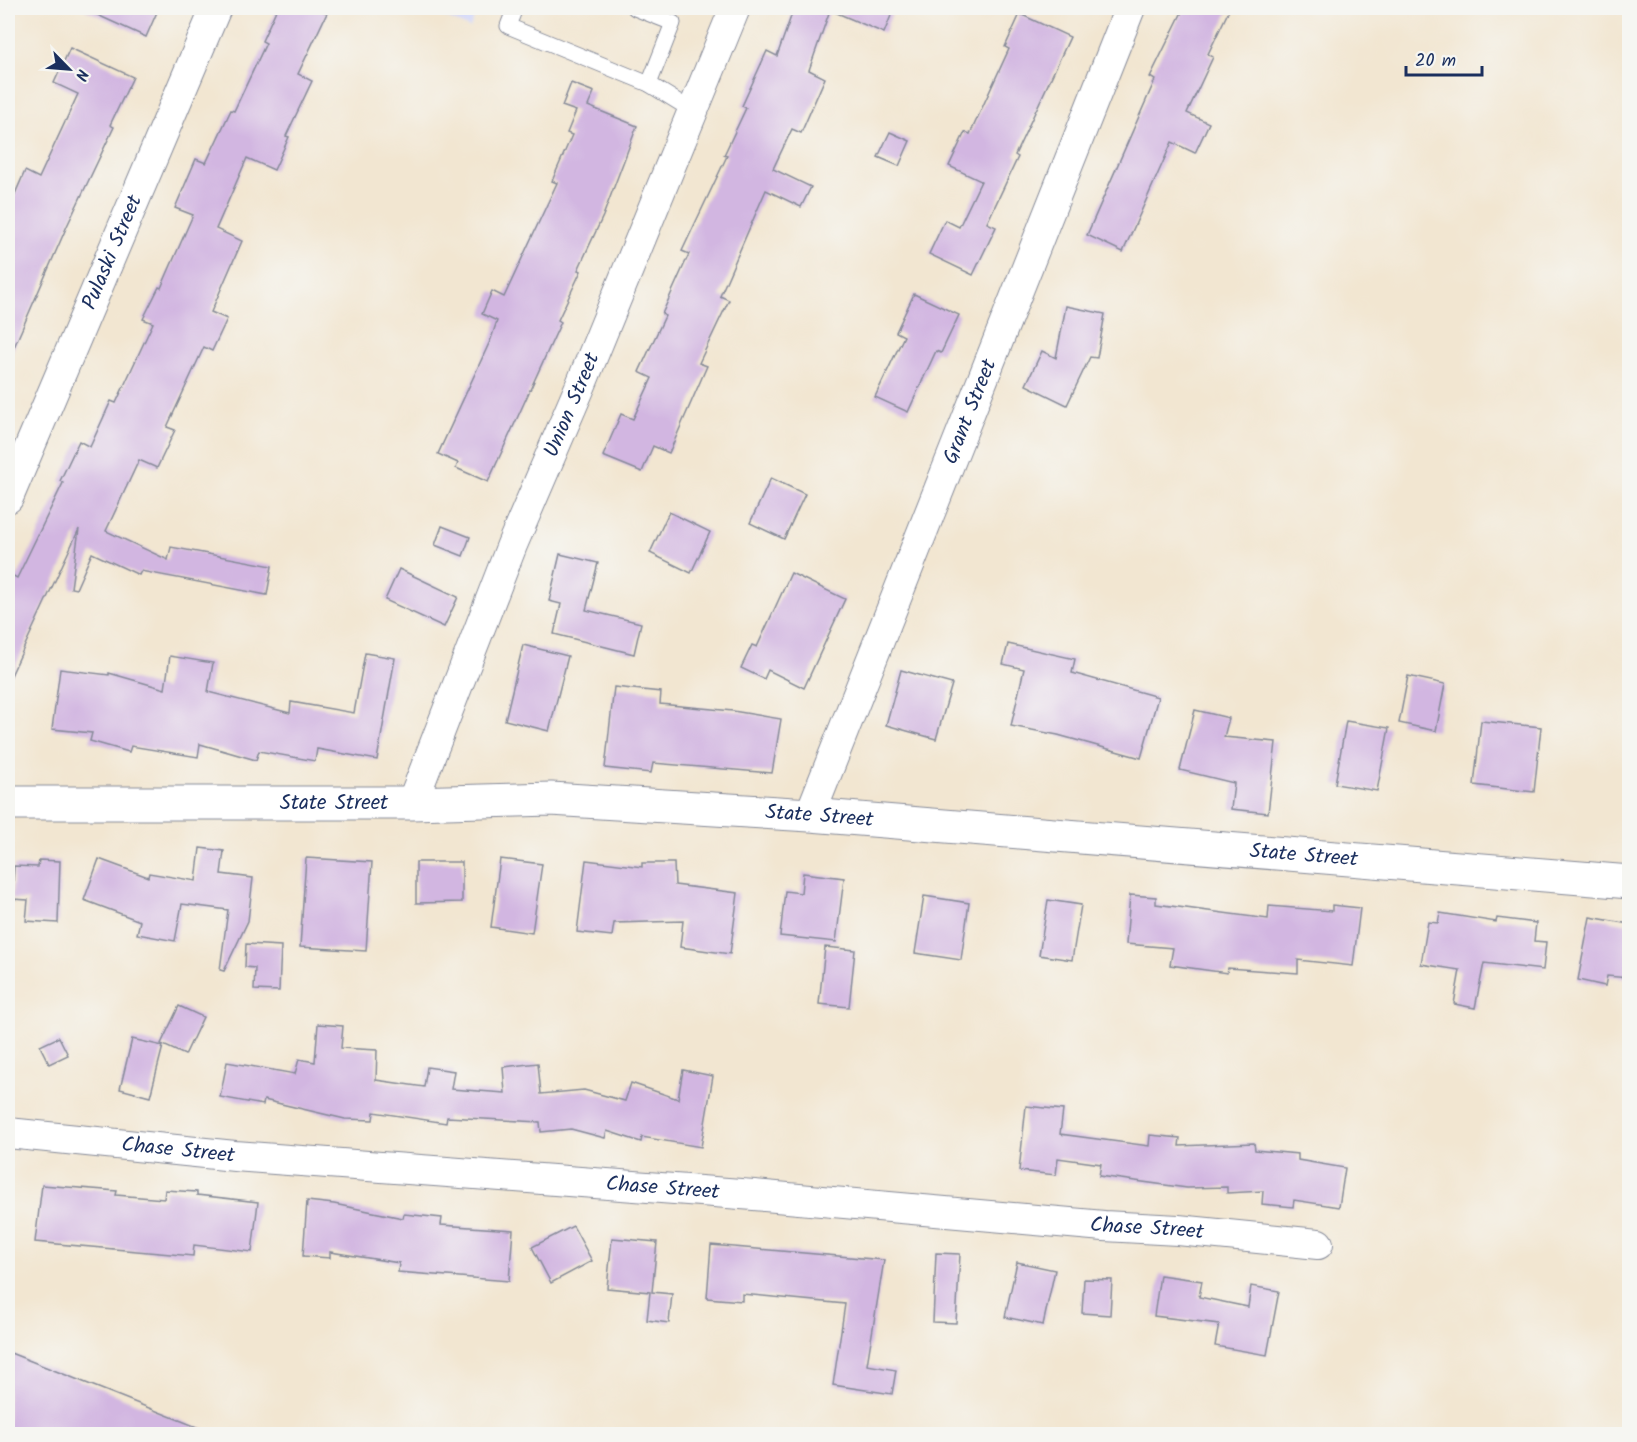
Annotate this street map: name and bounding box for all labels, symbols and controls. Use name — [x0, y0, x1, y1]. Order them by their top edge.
north arrow — [39, 39, 99, 99]
scale bar — [1406, 39, 1482, 77]
text: 20 m — [1415, 47, 1456, 76]
text: N — [68, 65, 95, 85]
street label: Pulaski Street — [73, 189, 152, 315]
street label: Union Street — [535, 347, 609, 463]
street label: Grant Street — [934, 353, 1006, 469]
street label: State Street — [280, 787, 389, 820]
street label: State Street — [764, 796, 876, 837]
street label: State Street — [1248, 834, 1360, 876]
street label: Chase Street — [120, 1128, 237, 1172]
street label: Chase Street — [605, 1167, 721, 1209]
street label: Chase Street — [1089, 1208, 1206, 1249]

